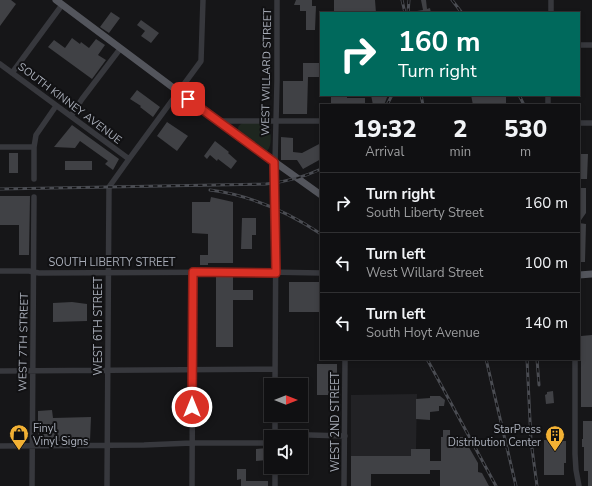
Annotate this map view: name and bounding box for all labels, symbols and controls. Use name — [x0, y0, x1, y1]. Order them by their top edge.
street label: WEST WILLARD STREET — [258, 8, 275, 136]
text: 160 m — [398, 23, 481, 61]
icon: right — [332, 28, 384, 80]
street label: SOUTH KINNEY AVENUE — [15, 59, 125, 148]
text: Turn right — [398, 59, 477, 83]
pin — [171, 82, 205, 116]
icon: arrive — [177, 88, 199, 110]
text: 19:32 — [353, 113, 417, 145]
text: 2 — [453, 113, 468, 145]
text: 530 — [504, 113, 547, 145]
text: Arrival — [365, 143, 404, 161]
text: min — [450, 143, 471, 161]
text: m — [520, 143, 531, 161]
text: Turn right — [366, 184, 435, 204]
icon: right — [332, 192, 354, 214]
text: 160 m — [524, 193, 568, 213]
text: South Liberty Street — [366, 204, 483, 222]
text: Turn left — [366, 244, 425, 264]
icon: left — [332, 252, 354, 274]
text: 100 m — [524, 253, 568, 273]
street label: SOUTH LIBERTY STREET — [49, 255, 176, 270]
text: West Willard Street — [366, 264, 483, 282]
street label: WEST 6TH STREET — [91, 276, 106, 375]
street label: WEST 7TH STREET — [15, 292, 32, 392]
text: Turn left — [366, 304, 425, 324]
icon: left — [332, 312, 354, 334]
text: 140 m — [524, 313, 568, 333]
text: South Hoyt Avenue — [366, 324, 480, 342]
street label: WEST 2ND STREET — [328, 372, 343, 472]
north arrow — [264, 378, 308, 422]
map controls — [264, 378, 308, 474]
position arrow — [171, 386, 213, 428]
place label: Finyl Vinyl Signs — [32, 421, 88, 449]
place label: StarPress Distribution Center — [448, 422, 541, 450]
shop icon: Finyl Vinyl Signs — [8, 423, 30, 451]
building icon: StarPress Distribution Center — [544, 424, 566, 452]
button: sound — [264, 430, 308, 474]

